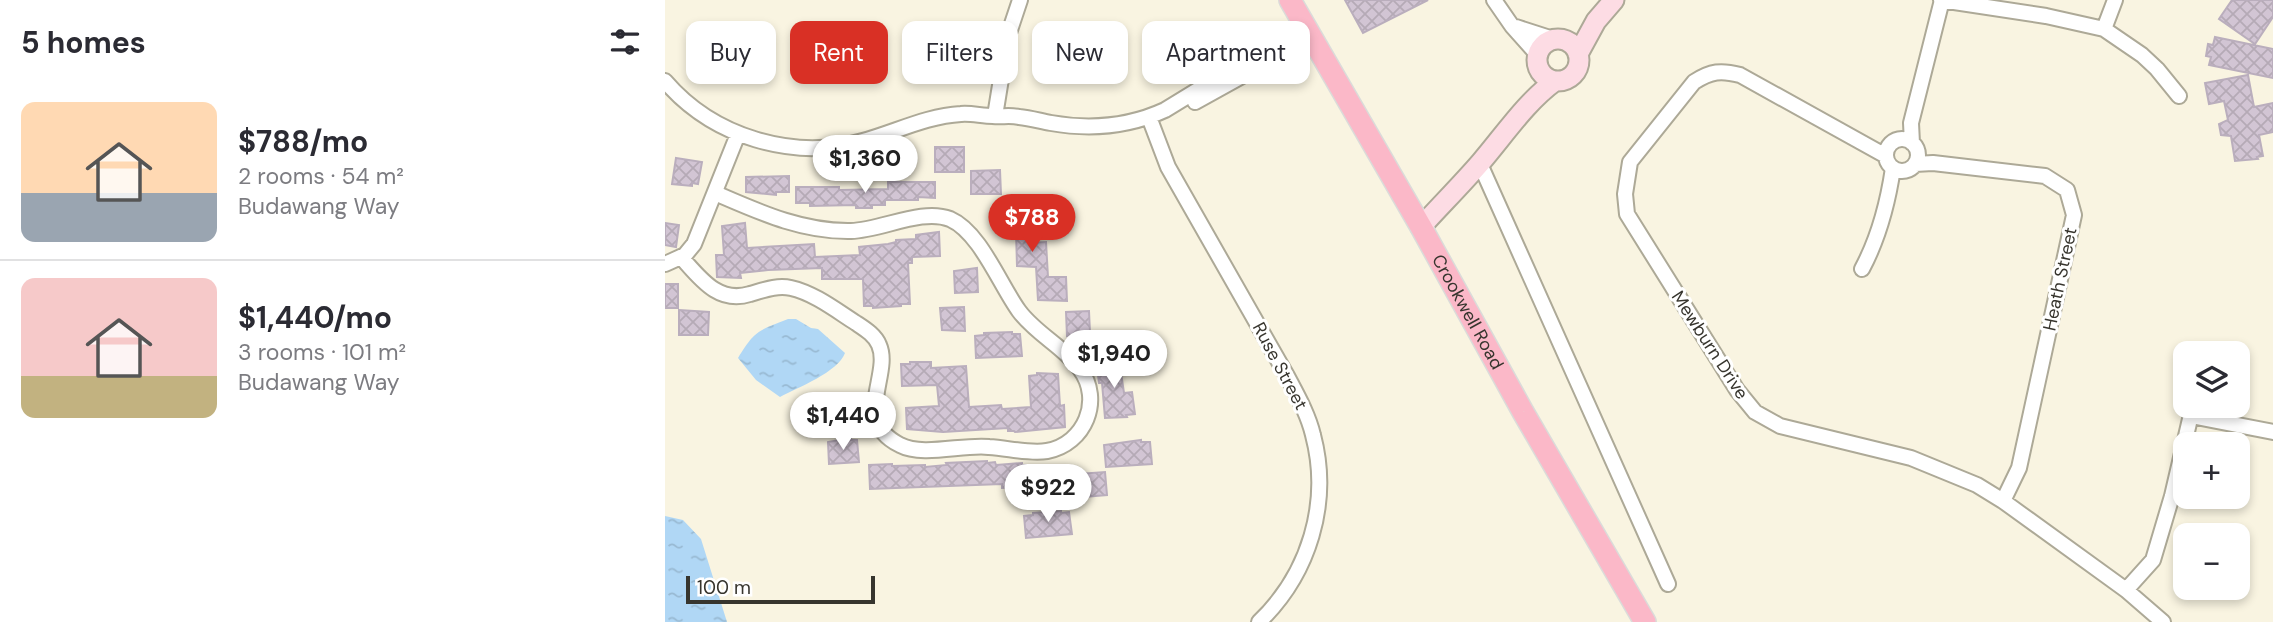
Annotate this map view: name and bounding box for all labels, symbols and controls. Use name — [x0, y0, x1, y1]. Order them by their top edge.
chip: Buy — [686, 21, 776, 84]
chip: Rent — [790, 21, 888, 84]
chip: Filters — [902, 21, 1018, 84]
chip: New — [1032, 21, 1128, 84]
chip: Apartment — [1142, 21, 1310, 84]
text: 5 homes — [21, 23, 146, 62]
icon: filters — [606, 23, 644, 61]
text: $788/mo — [238, 122, 368, 161]
icon: home — [77, 130, 161, 214]
pin: $1,360 — [808, 136, 922, 195]
text: $1,360 — [829, 143, 901, 173]
text: 2 rooms · 54 m² — [238, 161, 404, 191]
text: Budawang Way — [238, 191, 400, 221]
pin: $788 — [991, 194, 1073, 254]
text: $788 — [1004, 202, 1060, 232]
street label: Heath Street — [2037, 225, 2083, 333]
street label: Crookwell Road — [1426, 250, 1509, 374]
street label: Mewburn Drive — [1666, 286, 1754, 404]
text: $1,440/mo — [238, 298, 392, 337]
icon: home — [77, 306, 161, 390]
street label: Ruse Street — [1247, 318, 1313, 414]
pin: $1,940 — [1057, 330, 1171, 390]
text: 3 rooms · 101 m² — [238, 337, 406, 367]
text: $1,940 — [1077, 338, 1151, 368]
map controls — [2173, 341, 2250, 600]
button: layers — [2173, 341, 2250, 418]
text: Budawang Way — [238, 367, 400, 397]
pin: $1,440 — [786, 392, 900, 452]
text: $1,440 — [806, 400, 880, 430]
button: + — [2173, 432, 2250, 509]
pin: $922 — [1007, 464, 1089, 524]
text: $922 — [1021, 472, 1075, 502]
button: − — [2173, 523, 2250, 600]
scale bar — [686, 573, 875, 605]
text: 100 m — [697, 575, 751, 600]

